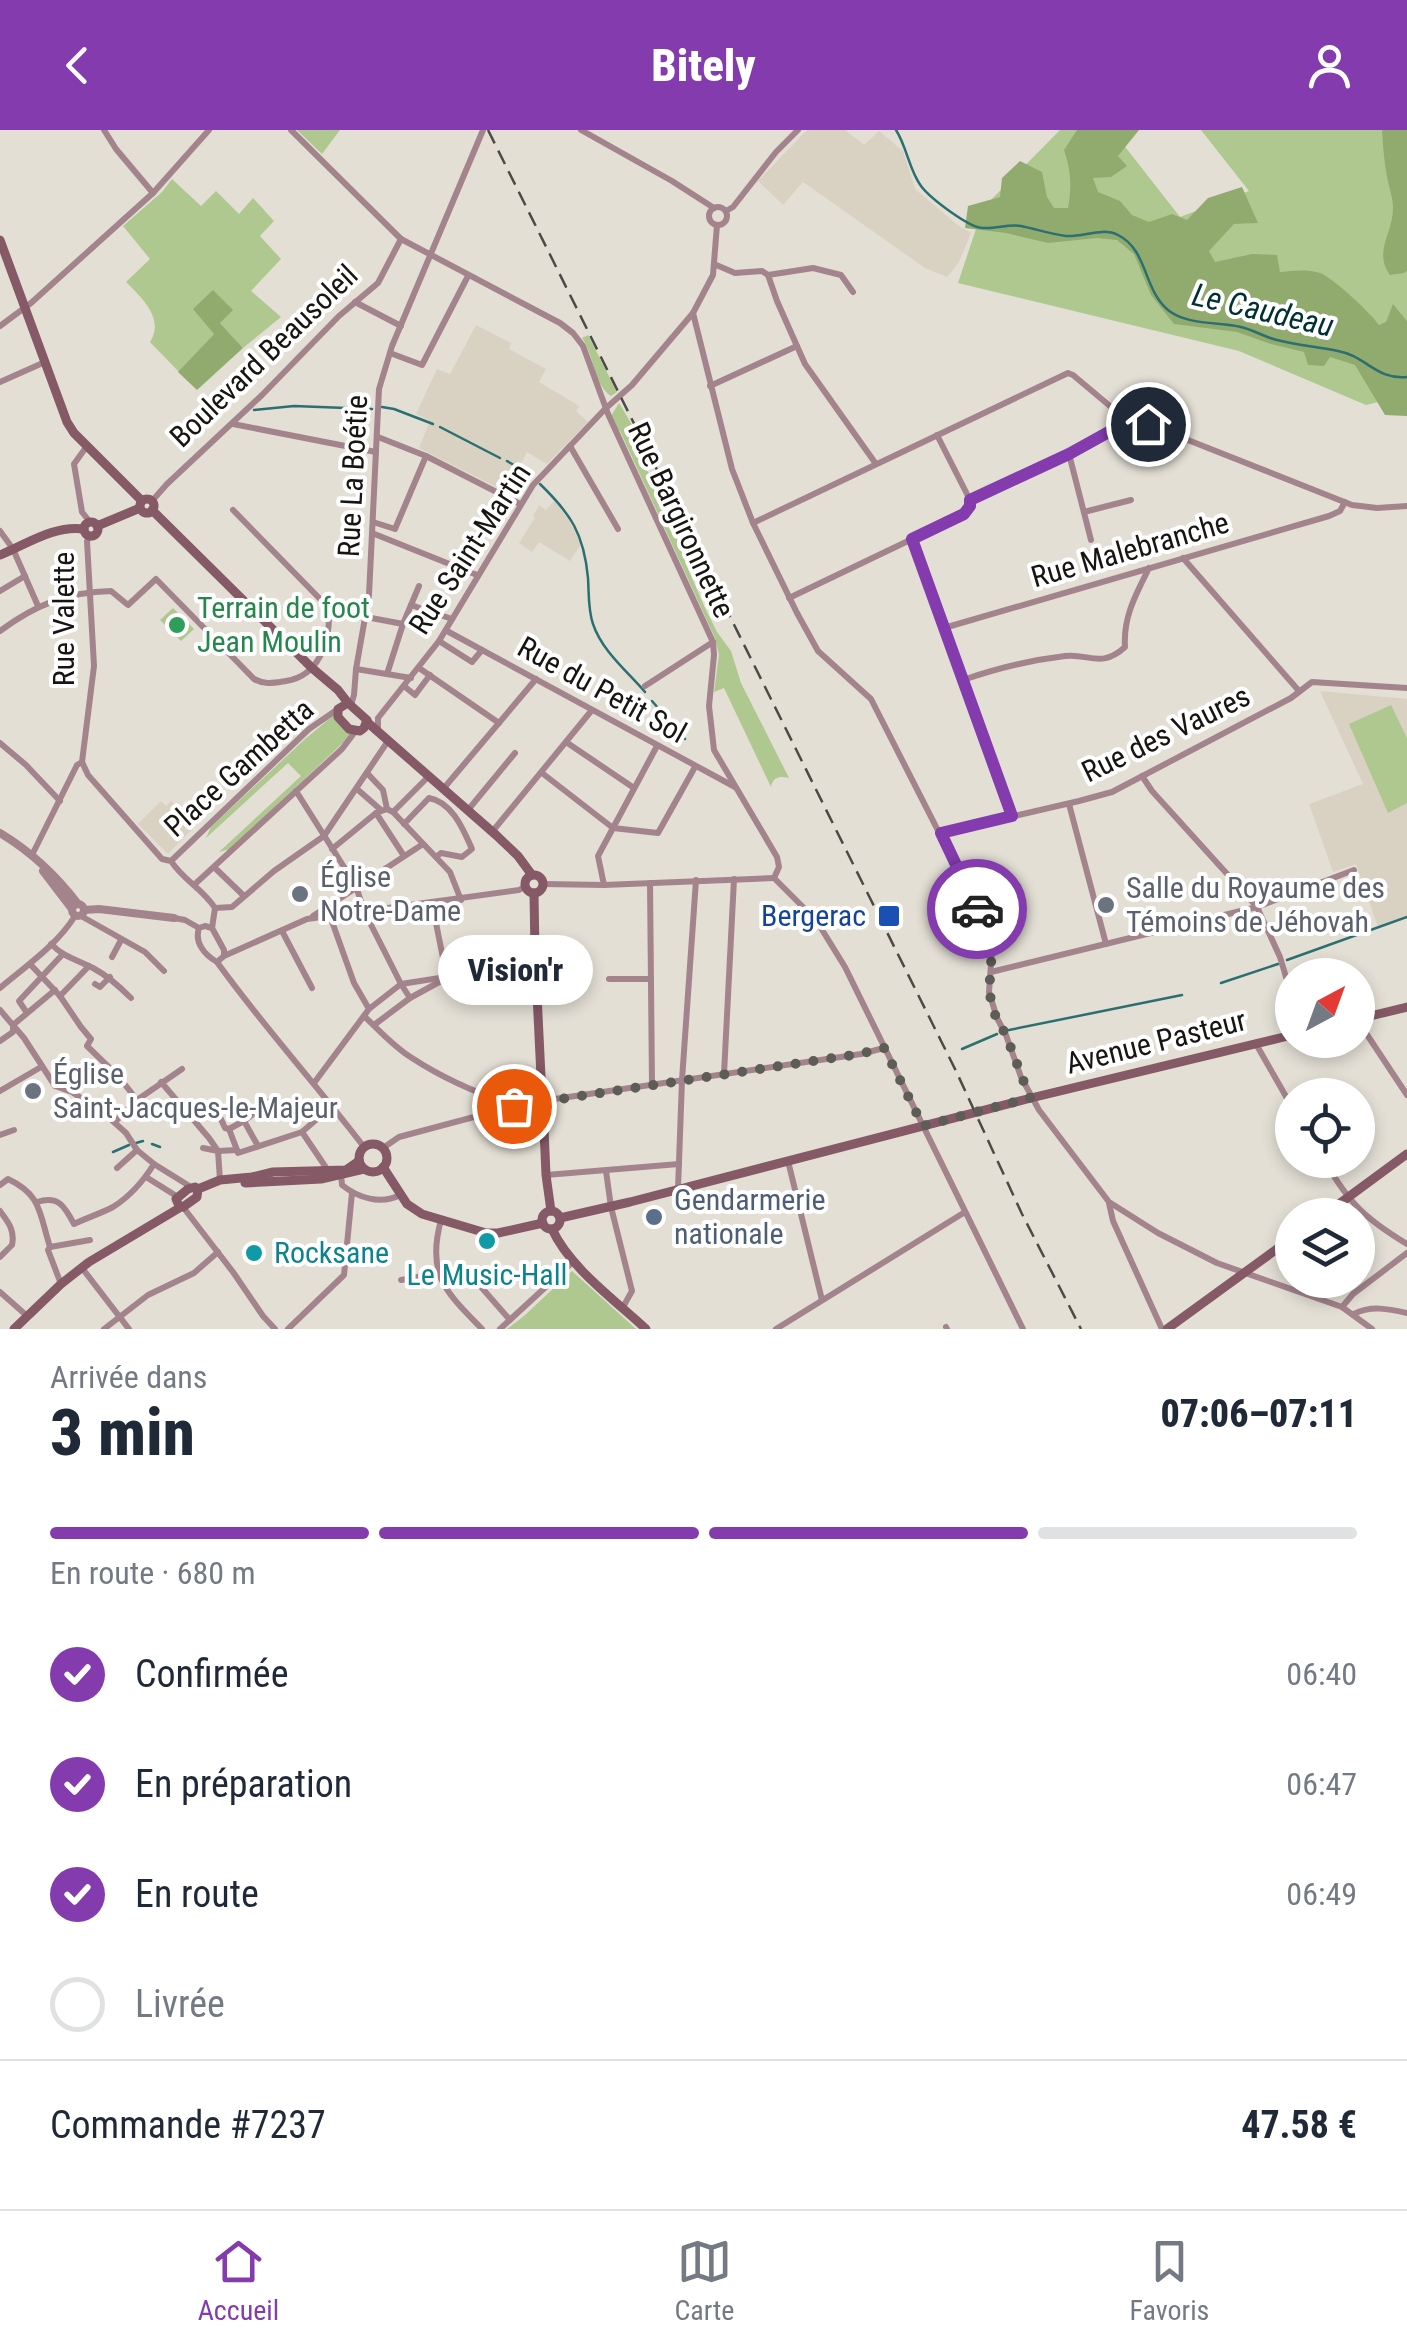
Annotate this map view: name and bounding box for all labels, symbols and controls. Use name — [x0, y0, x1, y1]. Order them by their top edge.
icon: back — [50, 38, 105, 93]
icon: person — [1302, 38, 1357, 93]
text: Bitely — [651, 39, 756, 92]
street label: Boulevard Beausoleil — [163, 257, 365, 454]
water label: Le Caudeau — [1189, 275, 1337, 345]
pin — [1106, 382, 1191, 467]
street label: Rue La Boétie — [331, 394, 374, 558]
icon: home — [1121, 397, 1176, 452]
street label: Rue Bargironnette — [621, 417, 742, 623]
street label: Rue Saint-Martin — [401, 457, 538, 641]
street label: Rue Malebranche — [1027, 505, 1233, 594]
street label: Rue Valette — [46, 552, 81, 686]
place label: Terrain de foot Jean Moulin — [197, 590, 370, 659]
marker: Terrain de foot Jean Moulin — [166, 614, 188, 636]
street label: Rue du Petit Sol — [512, 629, 693, 750]
street label: Rue des Vaures — [1076, 678, 1255, 789]
street label: Place Gambetta — [157, 692, 320, 844]
place label: Église Notre-Dame — [320, 859, 461, 928]
courier — [927, 859, 1027, 959]
place label: Salle du Royaume des Témoins de Jéhovah — [1126, 870, 1385, 939]
icon: car — [950, 882, 1005, 937]
marker: Église Notre-Dame — [289, 883, 311, 905]
marker: Salle du Royaume des Témoins de Jéhovah — [1095, 894, 1117, 916]
place label: Bergerac — [761, 898, 866, 933]
marker: Bergerac — [876, 903, 902, 929]
callout: Vision'r — [436, 936, 592, 1006]
text: Vision'r — [468, 951, 563, 989]
north arrow — [1275, 958, 1375, 1058]
map controls — [1275, 958, 1375, 1298]
street label: Avenue Pasteur — [1062, 1002, 1250, 1081]
place label: Église Saint-Jacques-le-Majeur — [53, 1056, 338, 1125]
pin — [472, 1064, 557, 1149]
button: locate — [1275, 1078, 1375, 1178]
icon: bag — [487, 1079, 542, 1134]
marker: Église Saint-Jacques-le-Majeur — [22, 1080, 44, 1102]
place label: Gendarmerie nationale — [674, 1182, 825, 1251]
button: layers — [1275, 1198, 1375, 1298]
marker: Gendarmerie nationale — [643, 1206, 665, 1228]
marker: Le Music-Hall — [476, 1230, 498, 1252]
place label: Rocksane — [274, 1235, 389, 1270]
marker: Rocksane — [243, 1242, 265, 1264]
place label: Le Music-Hall — [407, 1257, 568, 1292]
text: Arrivée dans — [50, 1358, 207, 1396]
text: 07:06–07:11 — [1160, 1392, 1357, 1436]
text: 3 min — [50, 1395, 195, 1471]
text: En route · 680 m — [50, 1554, 256, 1592]
icon: check — [50, 1647, 105, 1702]
text: Confirmée — [135, 1652, 288, 1696]
text: 06:40 — [1286, 1655, 1357, 1693]
icon: check — [50, 1757, 105, 1812]
text: En préparation — [135, 1762, 352, 1806]
text: 06:47 — [1286, 1765, 1357, 1803]
icon: check — [50, 1867, 105, 1922]
text: En route — [135, 1872, 259, 1916]
text: 06:49 — [1286, 1875, 1357, 1913]
text: Livrée — [135, 1982, 225, 2026]
text: Commande #7237 — [50, 2103, 326, 2147]
text: 47.58 € — [1241, 2103, 1357, 2147]
tab: Accueil — [198, 2234, 279, 2327]
tab: Carte — [674, 2234, 734, 2327]
tab: Favoris — [1130, 2234, 1209, 2327]

